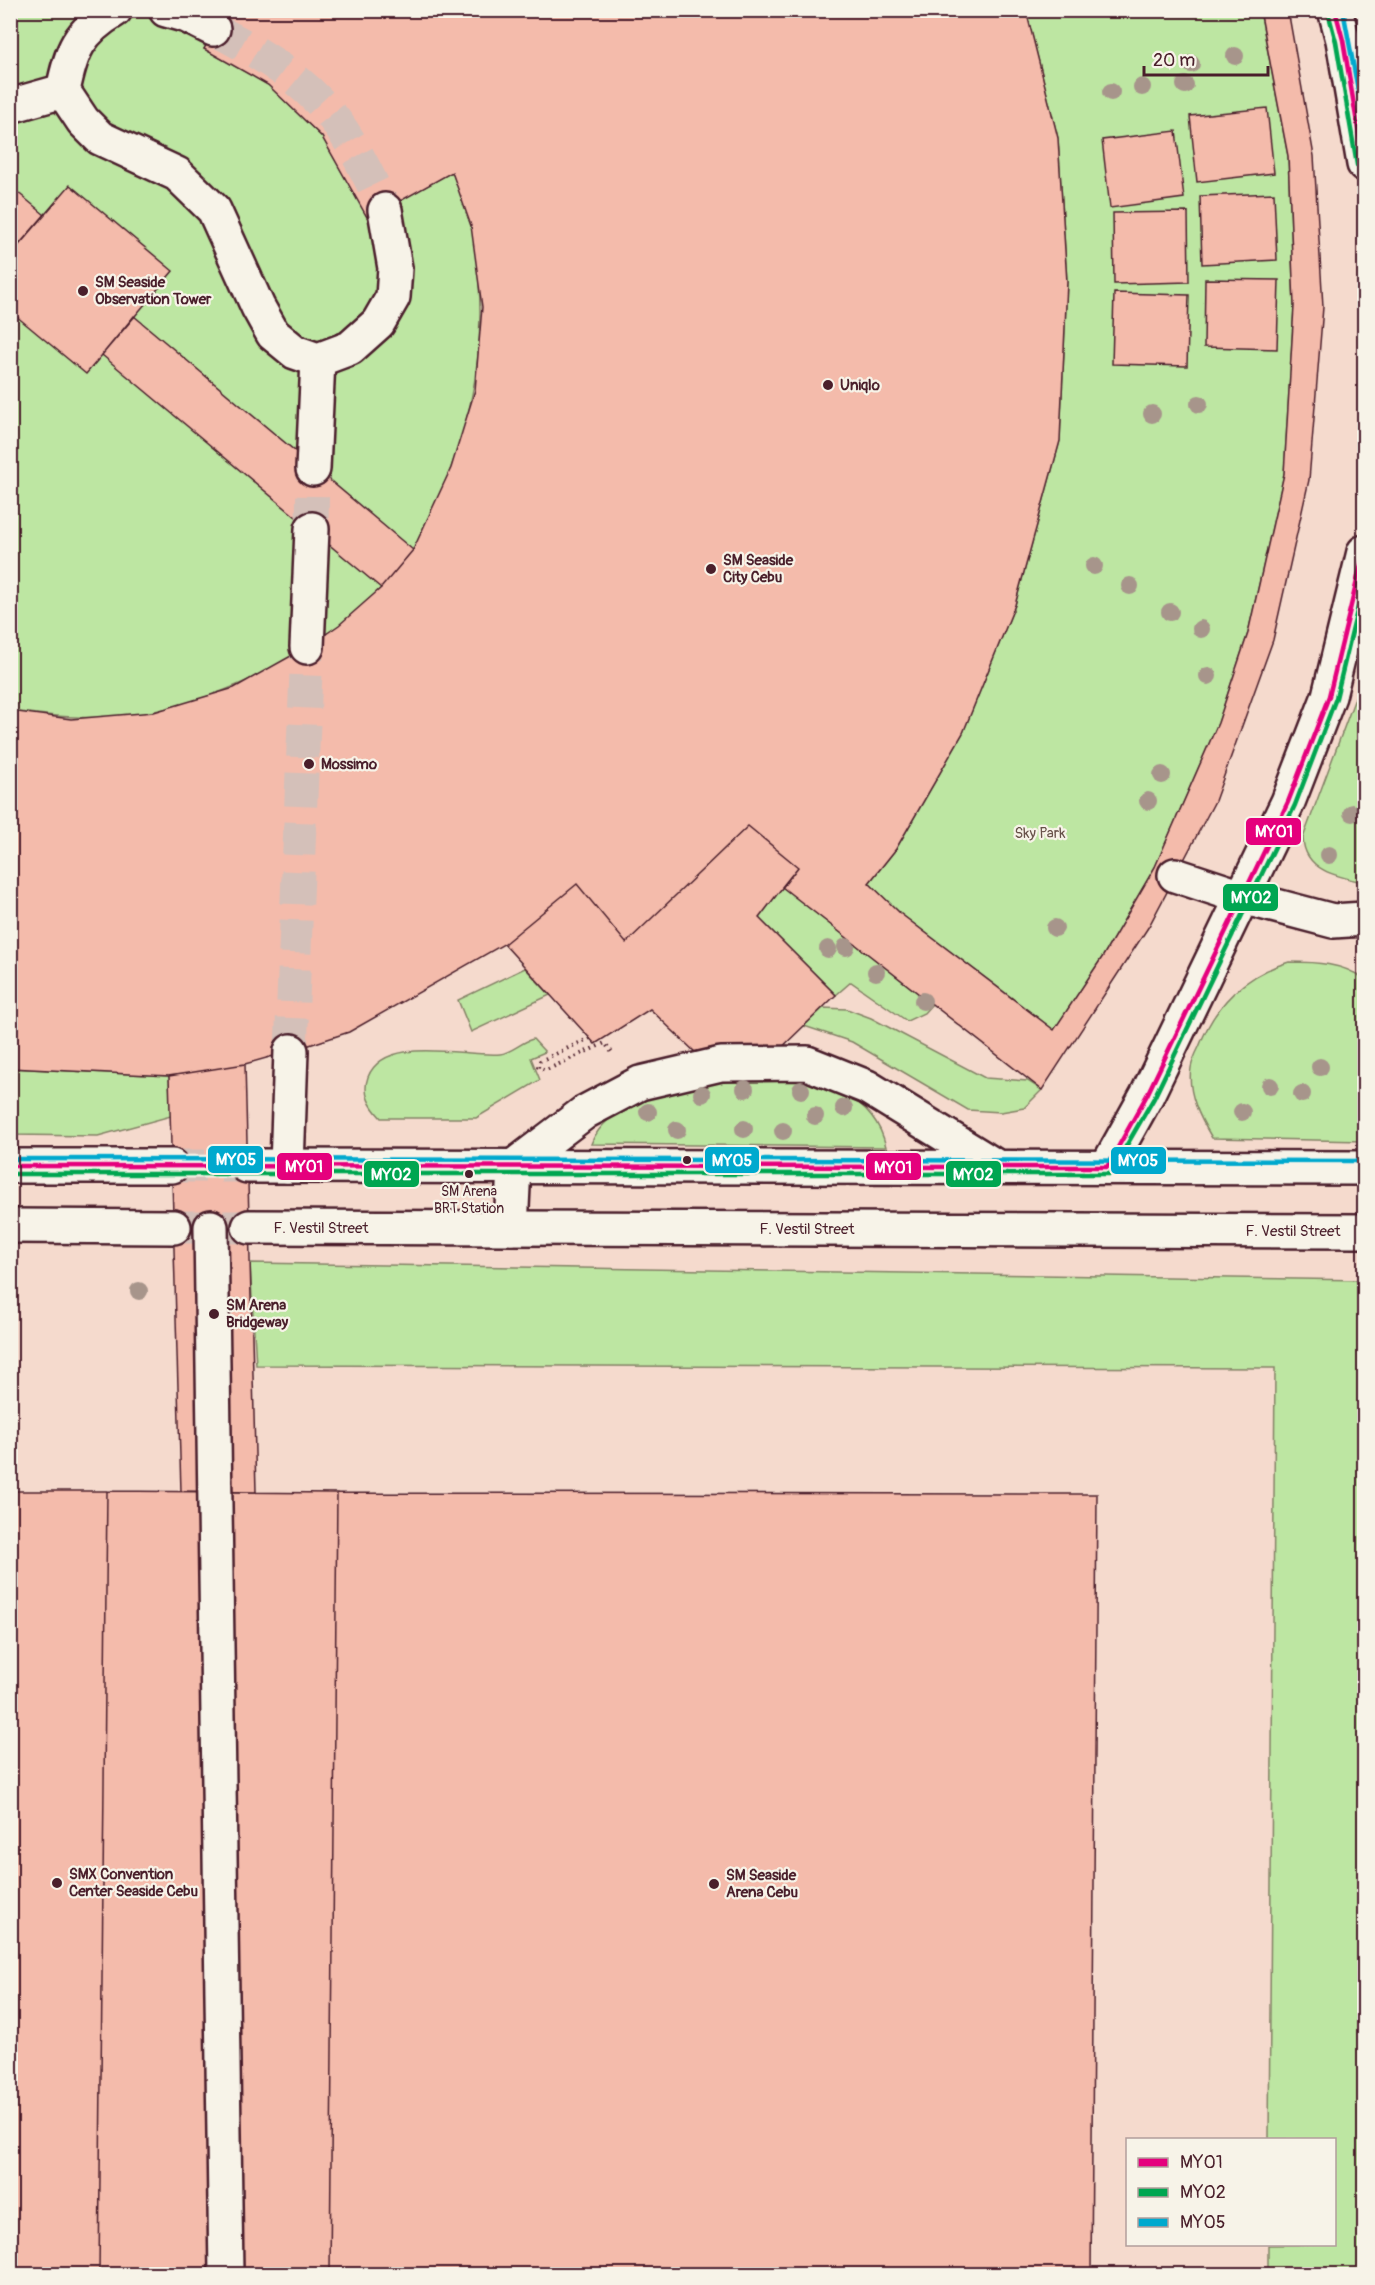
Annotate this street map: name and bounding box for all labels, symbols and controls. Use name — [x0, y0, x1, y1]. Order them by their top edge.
scale bar — [1144, 39, 1268, 77]
text: 20 m — [1153, 49, 1195, 72]
place label: SM Seaside Observation Tower — [95, 273, 212, 309]
marker: SM Seaside Observation Tower — [76, 284, 90, 298]
place label: Uniqlo — [840, 376, 880, 395]
marker: Uniqlo — [821, 378, 835, 392]
place label: SM Seaside City Cebu — [723, 551, 794, 587]
marker: SM Seaside City Cebu — [704, 562, 718, 576]
place label: Mossimo — [321, 755, 377, 774]
marker: Mossimo — [302, 757, 316, 771]
line badge: MY01 — [1245, 817, 1302, 846]
text: MY01 — [1255, 822, 1293, 842]
park label: Sky Park — [1015, 824, 1066, 843]
line badge: MY02 — [1222, 883, 1279, 912]
text: MY02 — [1231, 888, 1271, 908]
line badge: MY05 — [207, 1145, 264, 1174]
line badge: MY05 — [704, 1146, 760, 1174]
line badge: MY05 — [1110, 1146, 1167, 1175]
text: MY05 — [216, 1150, 257, 1170]
text: MY05 — [712, 1151, 753, 1171]
text: MY05 — [1118, 1151, 1159, 1171]
line badge: MY01 — [276, 1152, 333, 1181]
line badge: MY01 — [865, 1152, 922, 1181]
unlabelled marker — [681, 1154, 693, 1166]
text: MY01 — [285, 1157, 323, 1177]
text: MY01 — [874, 1158, 912, 1178]
line badge: MY02 — [363, 1160, 420, 1188]
line badge: MY02 — [945, 1160, 1002, 1188]
text: MY02 — [371, 1165, 411, 1185]
text: MY02 — [953, 1165, 993, 1185]
marker: SM Arena BRT Station — [463, 1168, 475, 1180]
place label: SM Arena BRT Station — [434, 1183, 504, 1217]
street label: F. Vestil Street — [274, 1219, 369, 1238]
street label: F. Vestil Street — [760, 1220, 855, 1239]
street label: F. Vestil Street — [1246, 1222, 1341, 1241]
place label: SM Arena Bridgeway — [226, 1296, 289, 1332]
marker: SM Arena Bridgeway — [207, 1307, 221, 1321]
place label: SMX Convention Center Seaside Cebu — [69, 1865, 198, 1901]
place label: SM Seaside Arena Cebu — [726, 1866, 799, 1902]
marker: SMX Convention Center Seaside Cebu — [50, 1876, 64, 1890]
marker: SM Seaside Arena Cebu — [707, 1877, 721, 1891]
legend — [1126, 2138, 1336, 2246]
text: MY01 — [1180, 2151, 1223, 2174]
text: MY02 — [1180, 2181, 1226, 2204]
text: MY05 — [1180, 2211, 1225, 2234]

